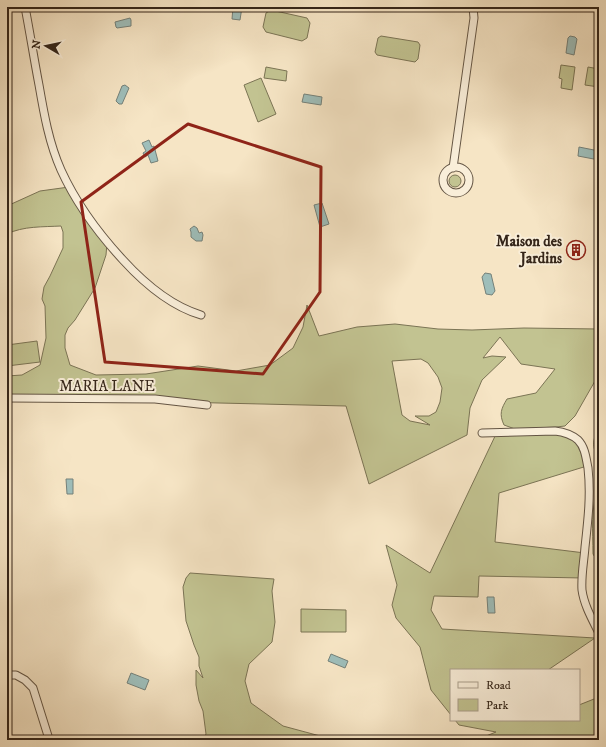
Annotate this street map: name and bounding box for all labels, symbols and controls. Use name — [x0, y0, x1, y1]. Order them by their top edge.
north arrow — [26, 26, 66, 66]
text: N — [29, 39, 45, 50]
place label: Maison des Jardins — [496, 232, 562, 268]
building icon: Maison des Jardins — [565, 239, 587, 261]
street label: MARIA LANE — [59, 377, 155, 396]
legend — [450, 669, 580, 721]
text: Road — [486, 678, 511, 693]
text: Park — [486, 698, 508, 713]

